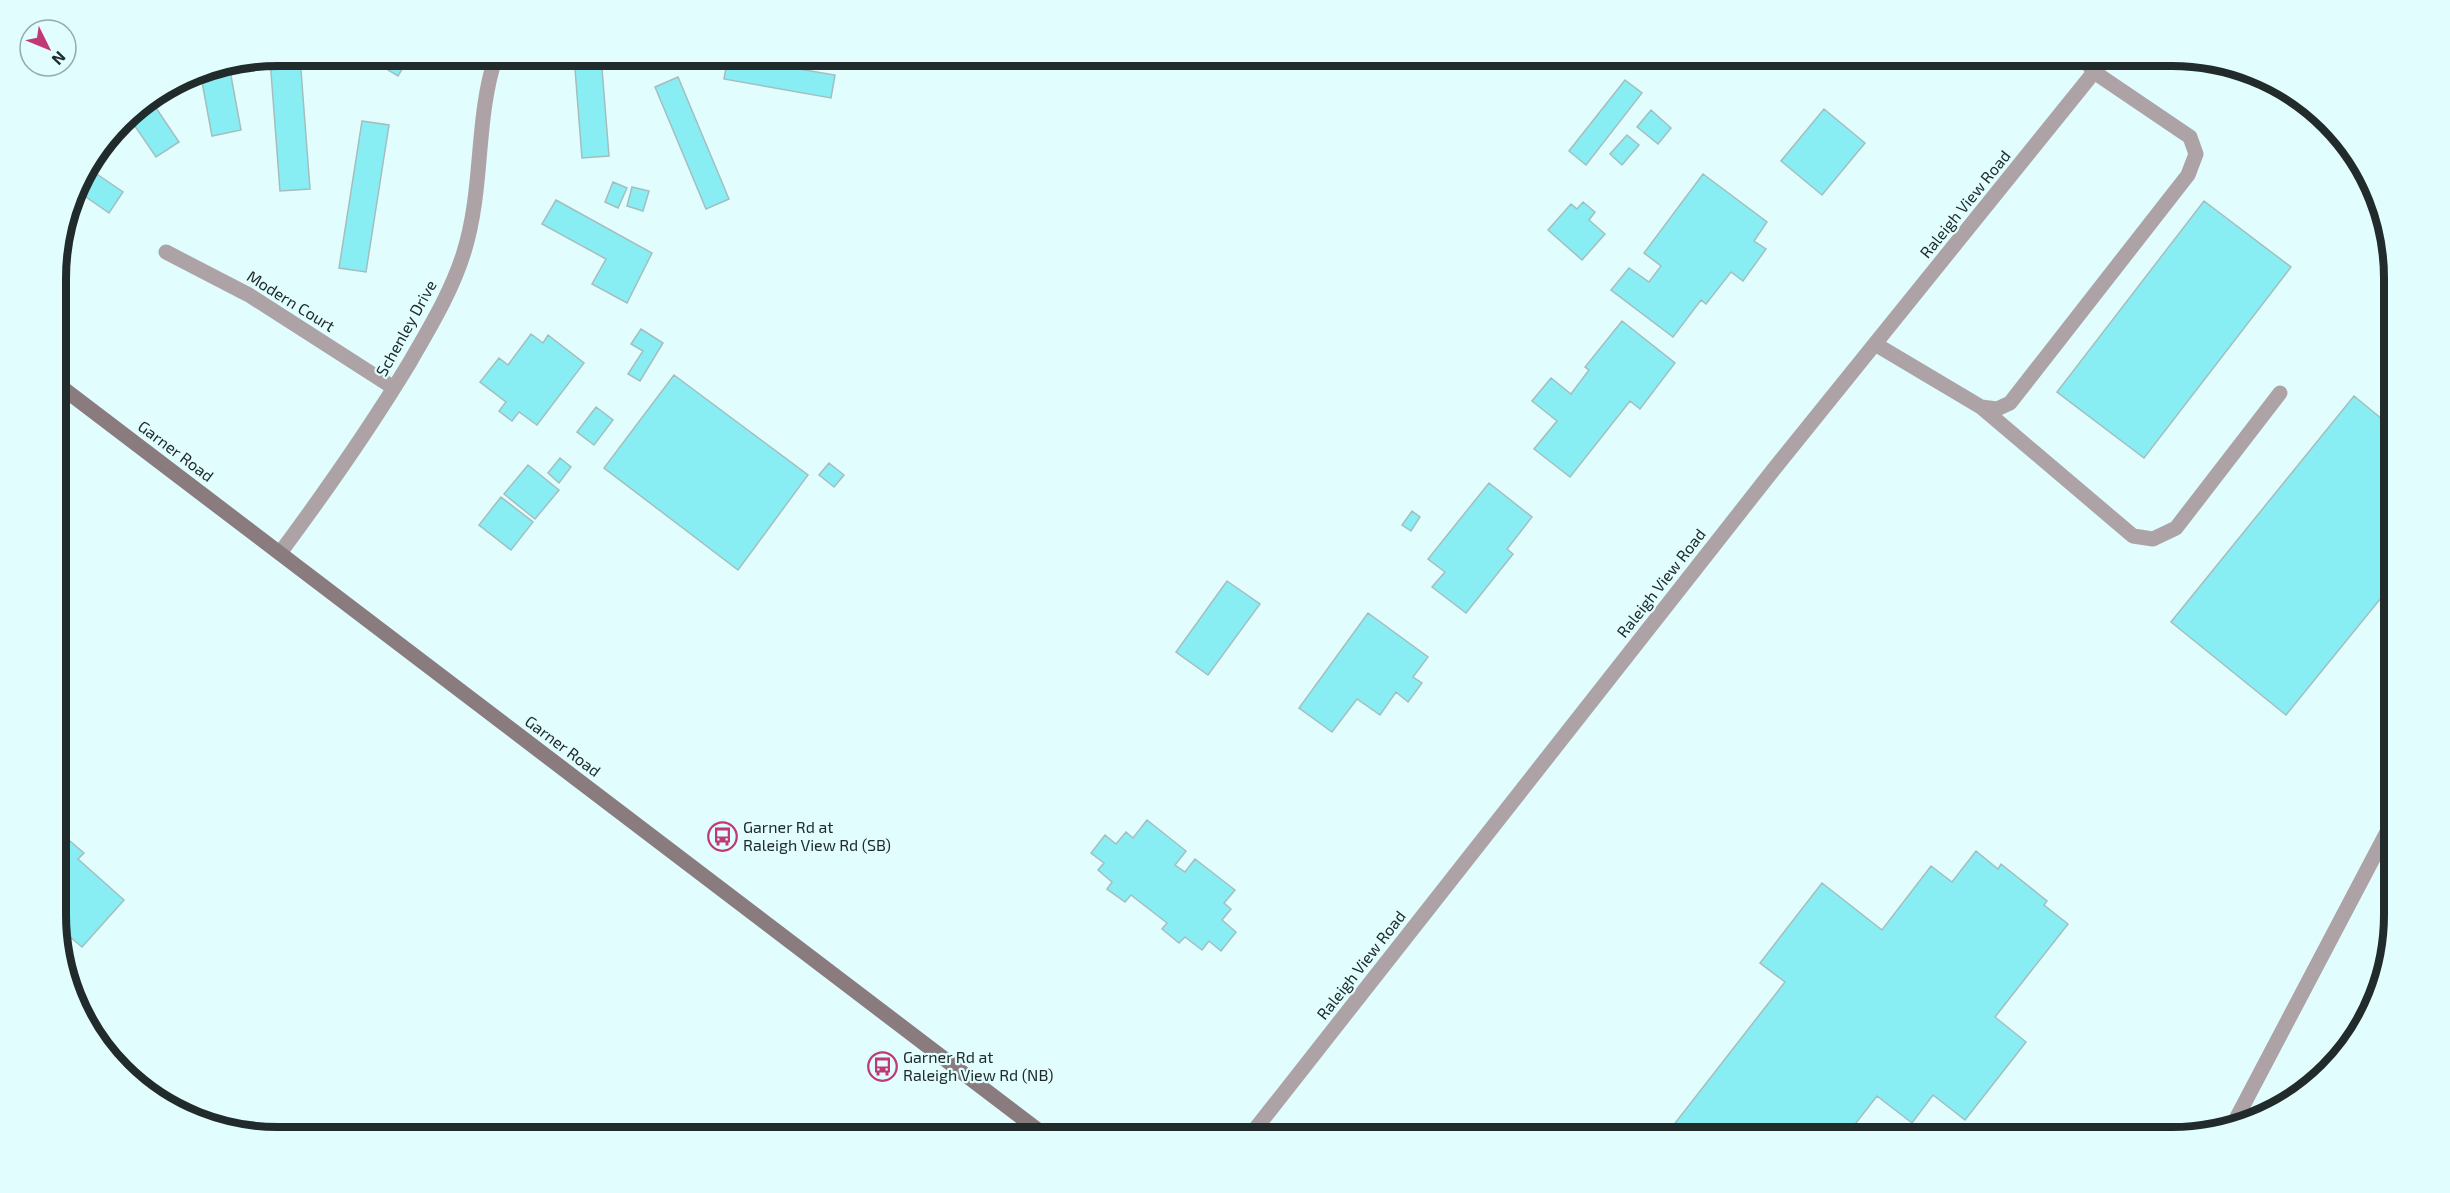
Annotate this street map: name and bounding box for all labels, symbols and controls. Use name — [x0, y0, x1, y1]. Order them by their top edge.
north arrow — [18, 18, 78, 78]
text: N — [48, 48, 70, 69]
street label: Raleigh View Road — [1915, 146, 2014, 261]
street label: Modern Court — [244, 266, 339, 335]
street label: Schenley Drive — [371, 276, 440, 379]
street label: Garner Road — [135, 416, 218, 485]
street label: Raleigh View Road — [1612, 524, 1709, 641]
street label: Garner Road — [522, 711, 605, 780]
place label: Garner Rd at Raleigh View Rd (SB) — [743, 817, 891, 854]
bus stop icon: Garner Rd at Raleigh View Rd (SB) — [706, 820, 738, 852]
street label: Raleigh View Road — [1312, 906, 1409, 1023]
place label: Garner Rd at Raleigh View Rd (NB) — [903, 1047, 1053, 1084]
bus stop icon: Garner Rd at Raleigh View Rd (NB) — [866, 1050, 898, 1082]

